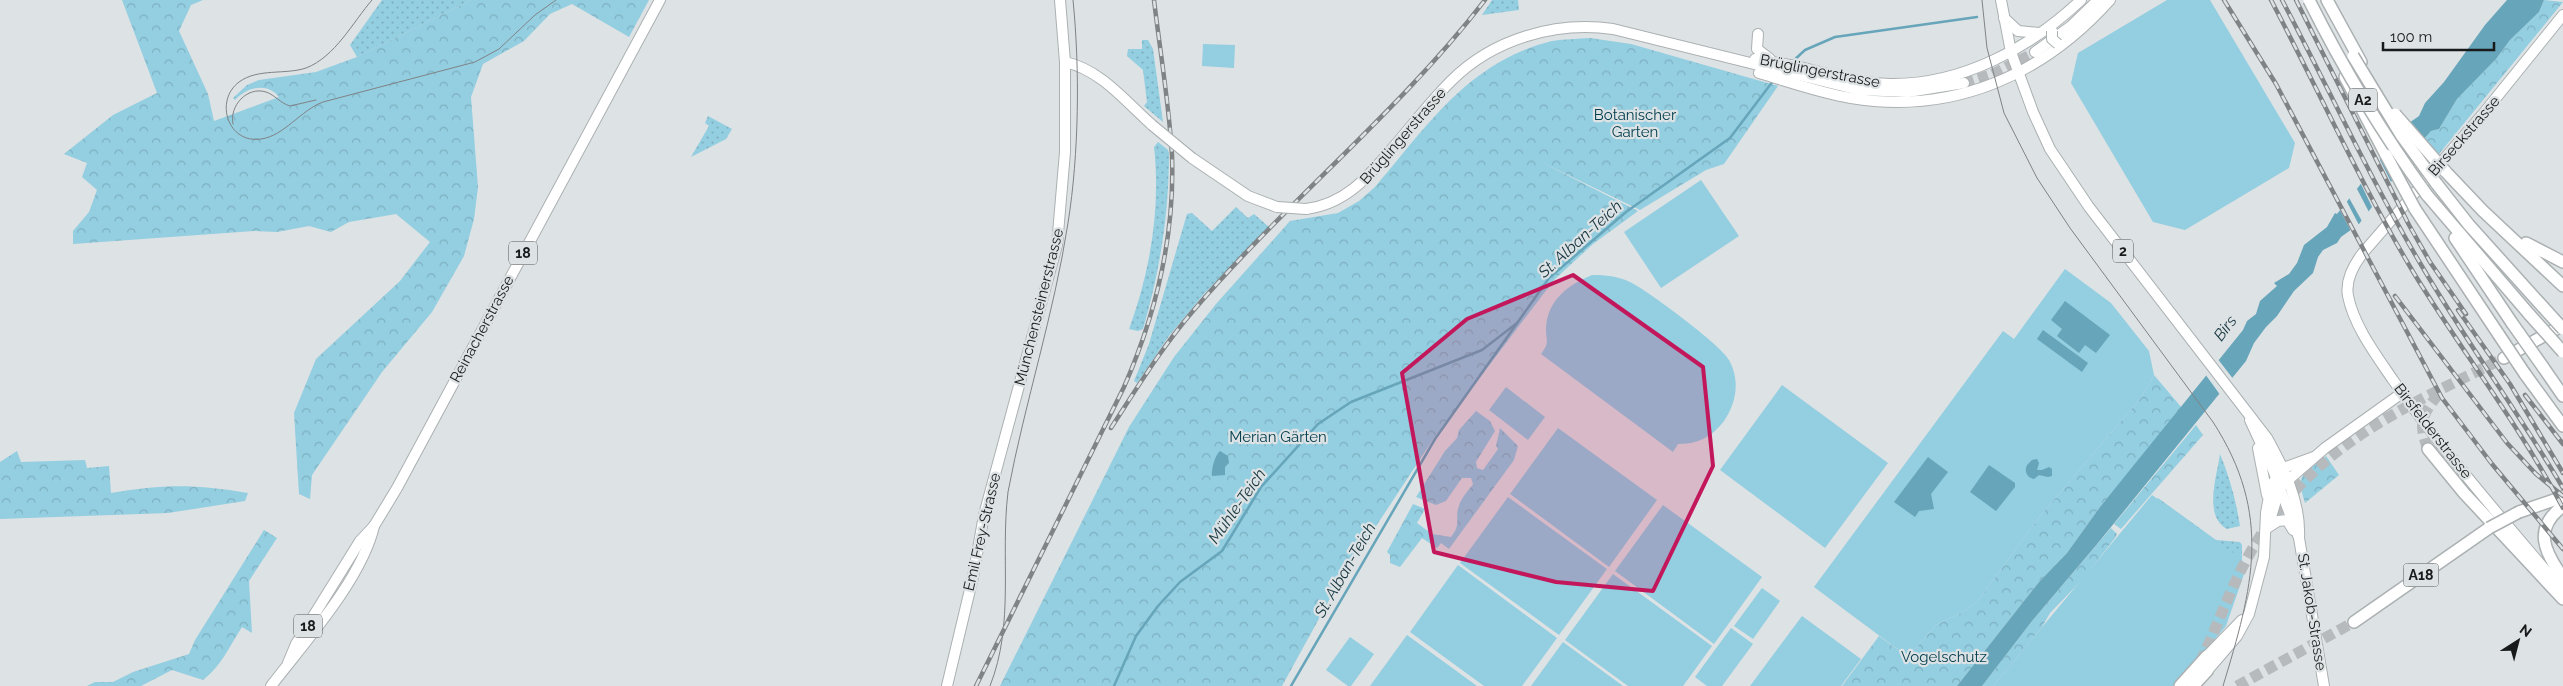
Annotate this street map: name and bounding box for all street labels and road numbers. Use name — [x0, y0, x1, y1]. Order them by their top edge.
street label: Brüglingerstrasse — [1758, 51, 1882, 91]
street label: Brüglingerstrasse — [1356, 84, 1450, 188]
road number: A2 — [2349, 88, 2377, 112]
street label: Birseckstrasse — [2424, 92, 2504, 180]
street label: Münchensteinerstrasse — [1011, 226, 1067, 387]
road number: 2 — [2113, 240, 2133, 262]
road number: 18 — [509, 242, 537, 264]
street label: Reinacherstrasse — [446, 272, 518, 386]
street label: Birsfelderstrasse — [2390, 380, 2476, 482]
street label: Emil Frey-Strasse — [960, 471, 1004, 593]
street label: St. Jakob-Strasse — [2294, 552, 2330, 672]
road number: A18 — [2404, 564, 2438, 586]
road number: 18 — [294, 614, 322, 638]

